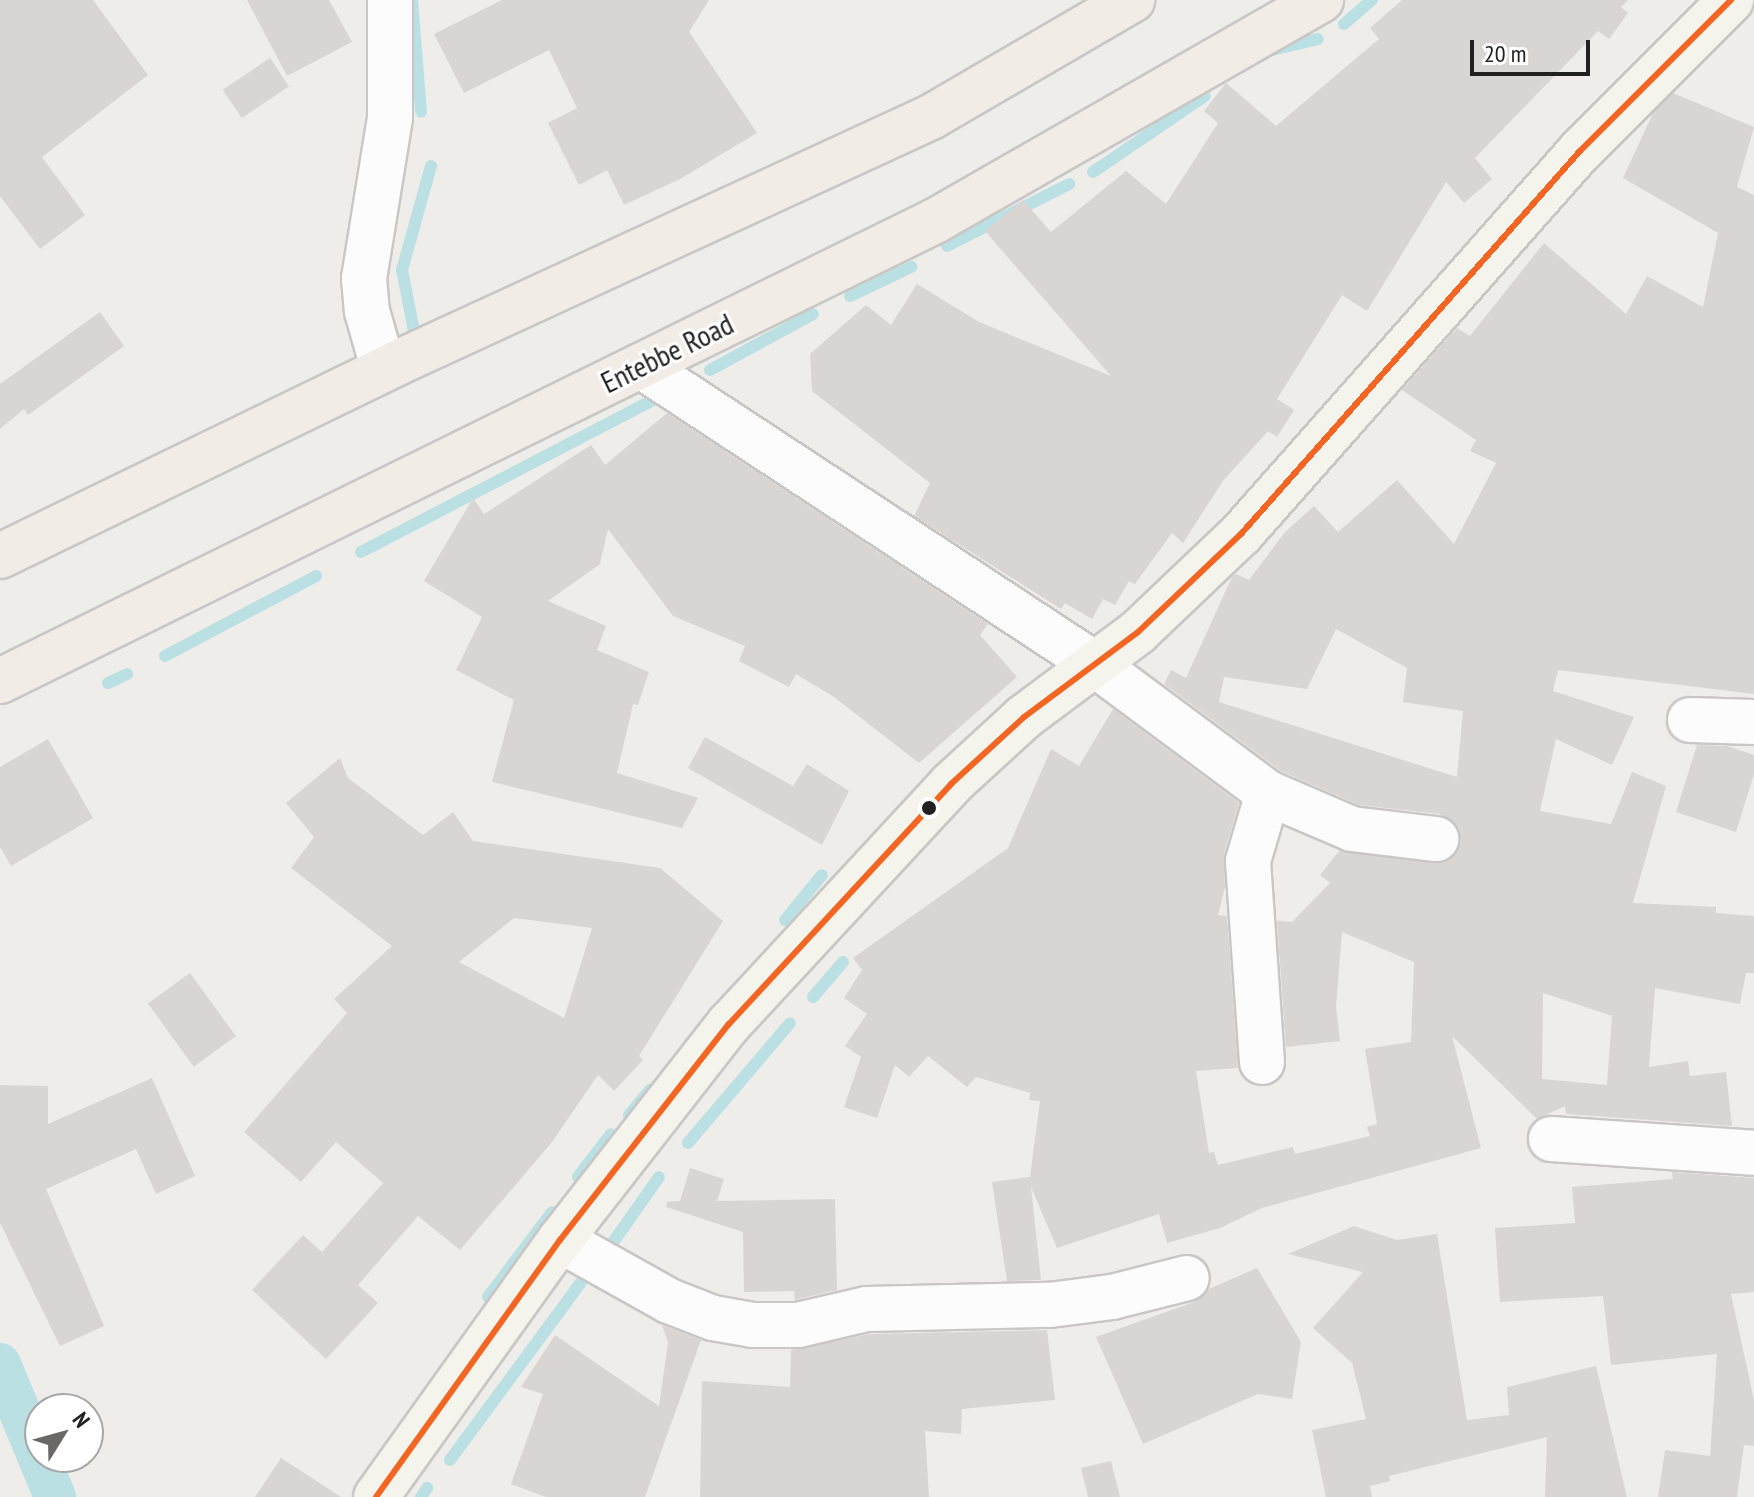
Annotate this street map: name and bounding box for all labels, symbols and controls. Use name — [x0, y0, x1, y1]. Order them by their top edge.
scale bar — [1474, 24, 1594, 74]
text: 20 m — [1484, 38, 1526, 69]
street label: Entebbe Road — [595, 306, 739, 400]
unlabelled marker — [921, 800, 937, 816]
north arrow — [24, 1393, 104, 1473]
text: N — [67, 1407, 96, 1433]

